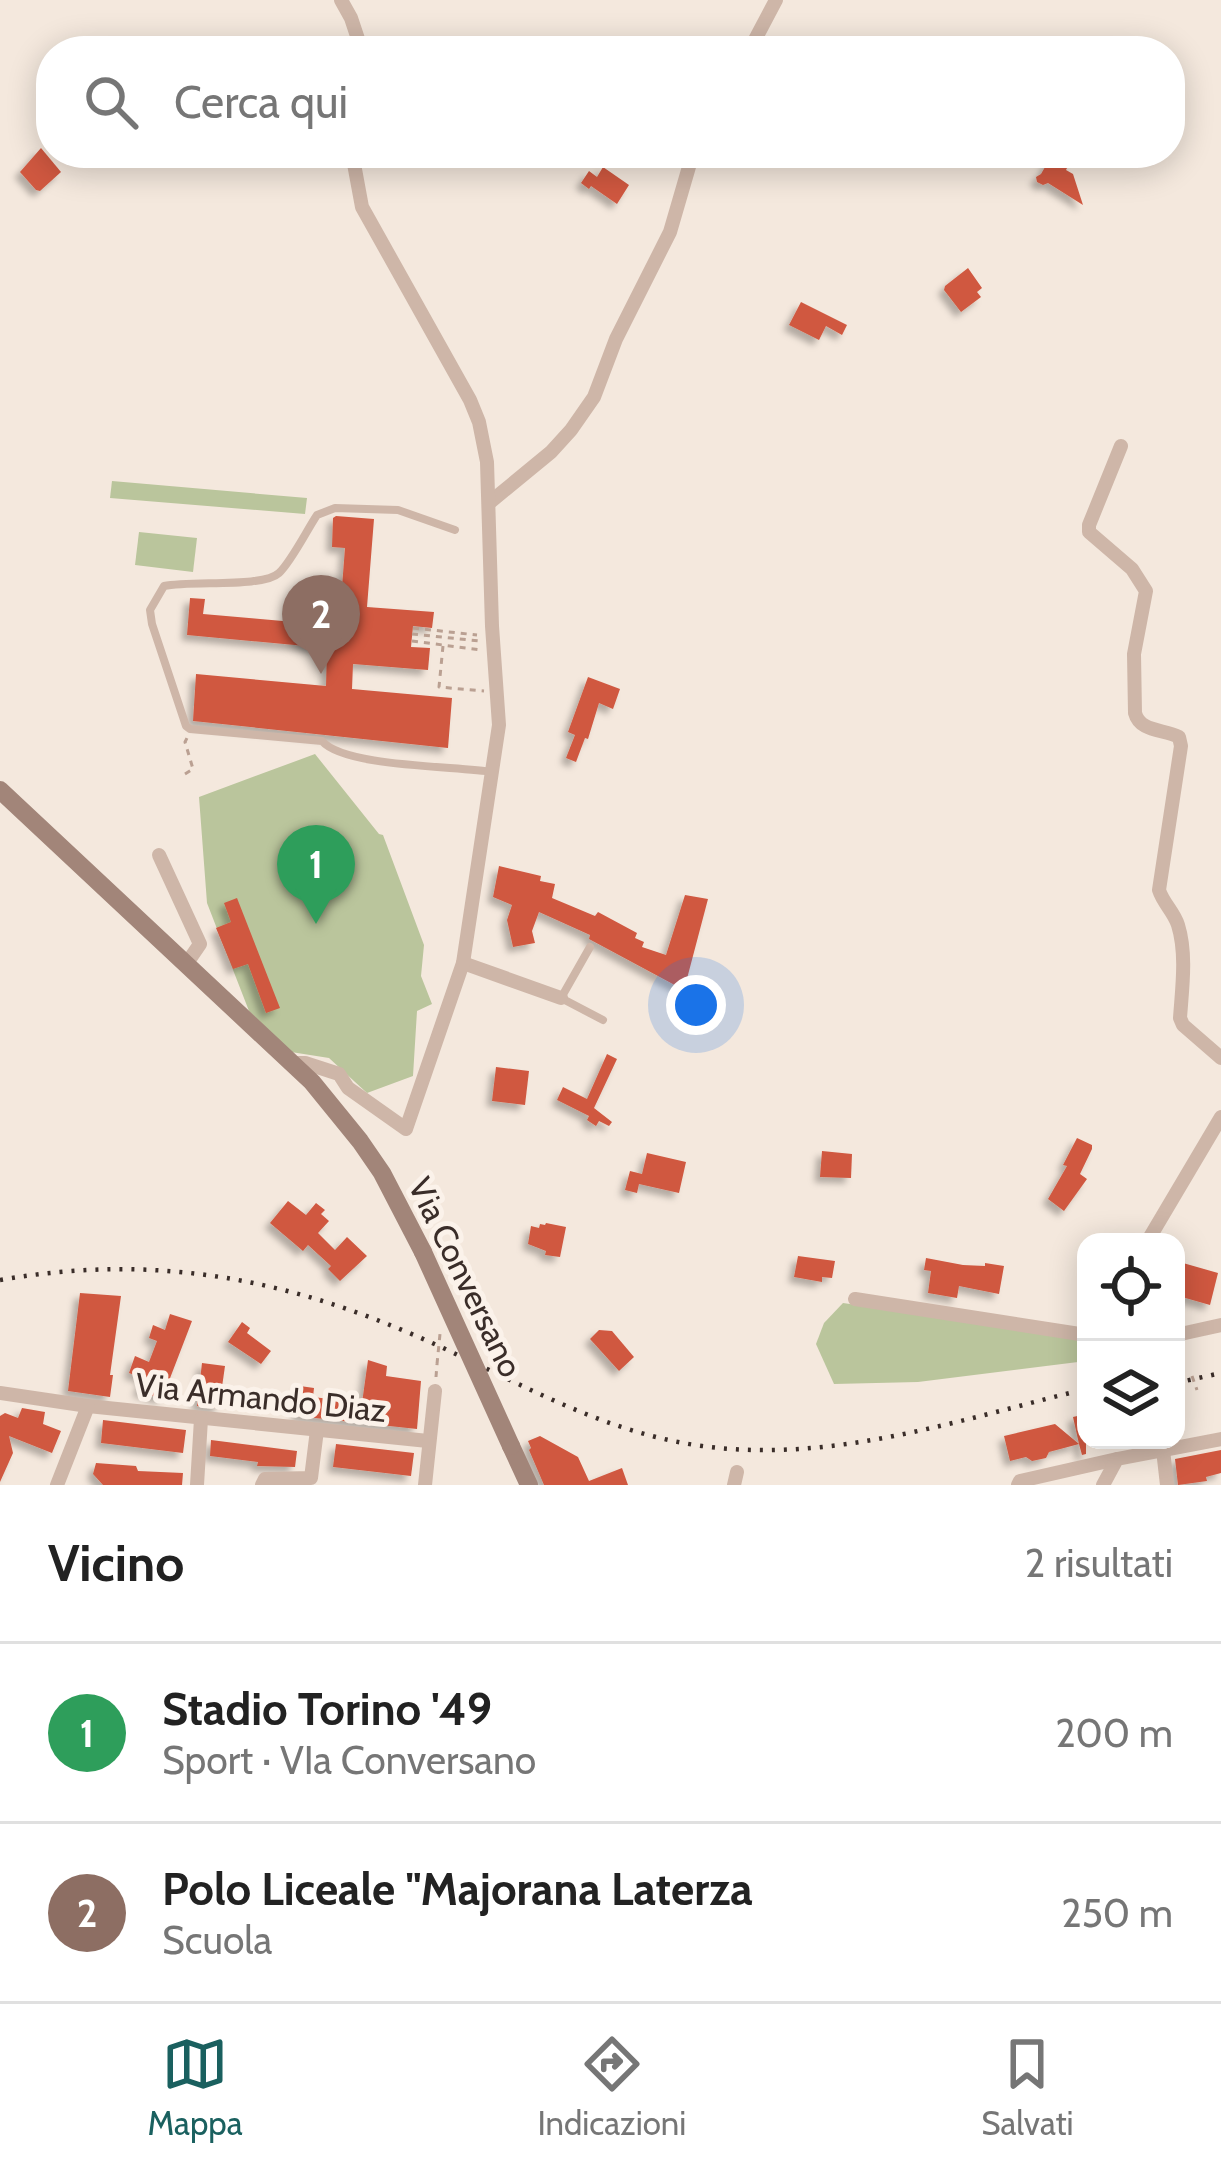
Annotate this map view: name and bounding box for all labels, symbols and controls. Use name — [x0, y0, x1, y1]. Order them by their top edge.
search box — [36, 36, 1185, 168]
icon: search — [78, 69, 144, 135]
text: Cerca qui — [174, 75, 348, 129]
pin: 2 — [282, 575, 360, 674]
pin: 1 — [277, 825, 355, 924]
your location — [666, 975, 726, 1035]
street label: Via Conversano — [400, 1171, 532, 1383]
map controls — [1077, 1233, 1185, 1449]
button: locate — [1077, 1233, 1185, 1341]
button: layers — [1077, 1341, 1185, 1449]
street label: Via Armando Diaz — [134, 1364, 388, 1430]
text: Vicino — [48, 1532, 184, 1594]
text: 2 risultati — [1025, 1539, 1173, 1587]
text: Stadio Torino '49 — [162, 1682, 492, 1736]
text: 1 — [80, 1709, 94, 1757]
text: 200 m — [1055, 1709, 1173, 1757]
text: Sport · VIa Conversano — [162, 1736, 536, 1784]
text: Polo Liceale "Majorana Laterza — [162, 1862, 753, 1916]
text: 2 — [77, 1889, 97, 1937]
text: 250 m — [1061, 1889, 1173, 1937]
text: Scuola — [162, 1916, 272, 1964]
tab: Mappa — [147, 2031, 243, 2143]
tab: Indicazioni — [537, 2031, 686, 2143]
tab: Salvati — [981, 2031, 1074, 2143]

